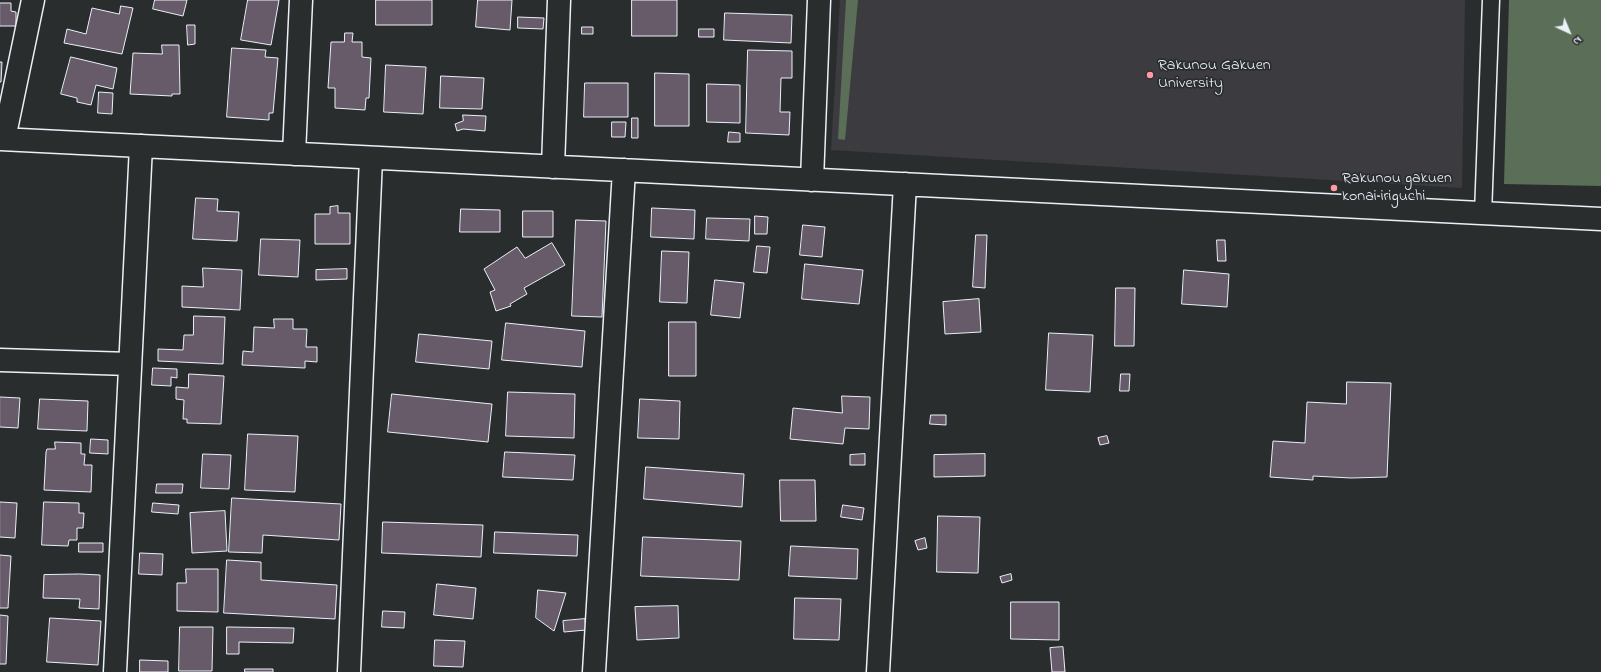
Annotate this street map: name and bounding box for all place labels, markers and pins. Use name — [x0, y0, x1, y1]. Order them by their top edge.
place label: Rakunou Gakuen University — [1158, 56, 1271, 94]
marker: Rakunou Gakuen University — [1145, 70, 1155, 80]
place label: Rakunou gakuen konai iriguchi — [1342, 169, 1452, 207]
marker: Rakunou gakuen konai iriguchi — [1329, 183, 1339, 193]

